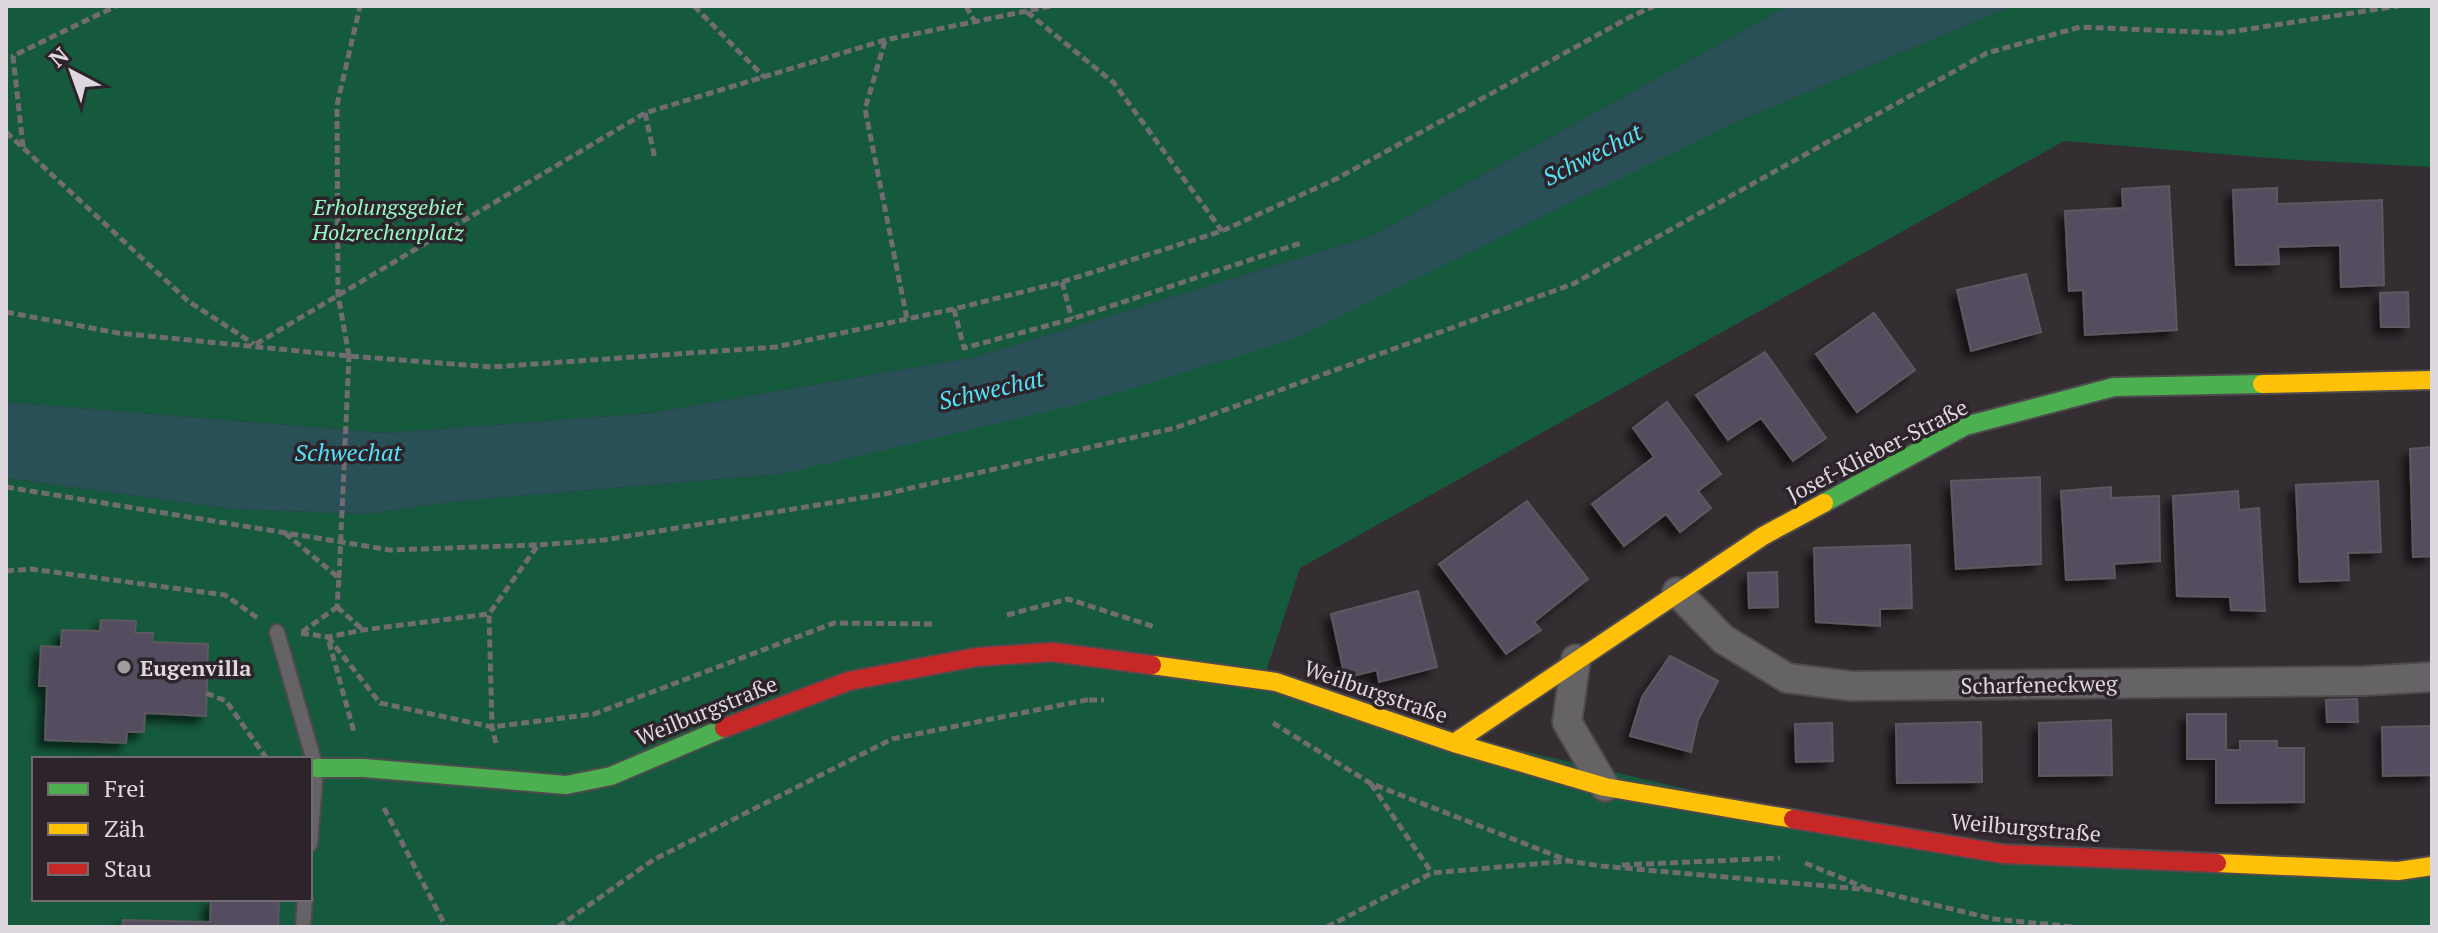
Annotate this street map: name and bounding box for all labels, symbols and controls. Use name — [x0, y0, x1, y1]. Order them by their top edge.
north arrow — [32, 32, 112, 112]
text: N — [43, 40, 75, 73]
water label: Schwechat — [1537, 115, 1648, 193]
park label: Erholungsgebiet Holzrechenplatz — [311, 192, 465, 246]
water label: Schwechat — [935, 361, 1048, 417]
street label: Josef-Klieber-Straße — [1782, 392, 1972, 508]
water label: Schwechat — [294, 436, 403, 468]
place label: Eugenvilla — [140, 653, 251, 682]
street label: Weilburgstraße — [1300, 653, 1452, 729]
marker: Eugenvilla — [115, 658, 133, 676]
street label: Weilburgstraße — [631, 668, 781, 752]
street label: Scharfeneckweg — [1960, 668, 2118, 700]
legend — [32, 757, 312, 901]
text: Frei — [104, 772, 146, 804]
street label: Weilburgstraße — [1950, 806, 2102, 848]
text: Zäh — [104, 812, 145, 844]
text: Stau — [104, 852, 152, 884]

